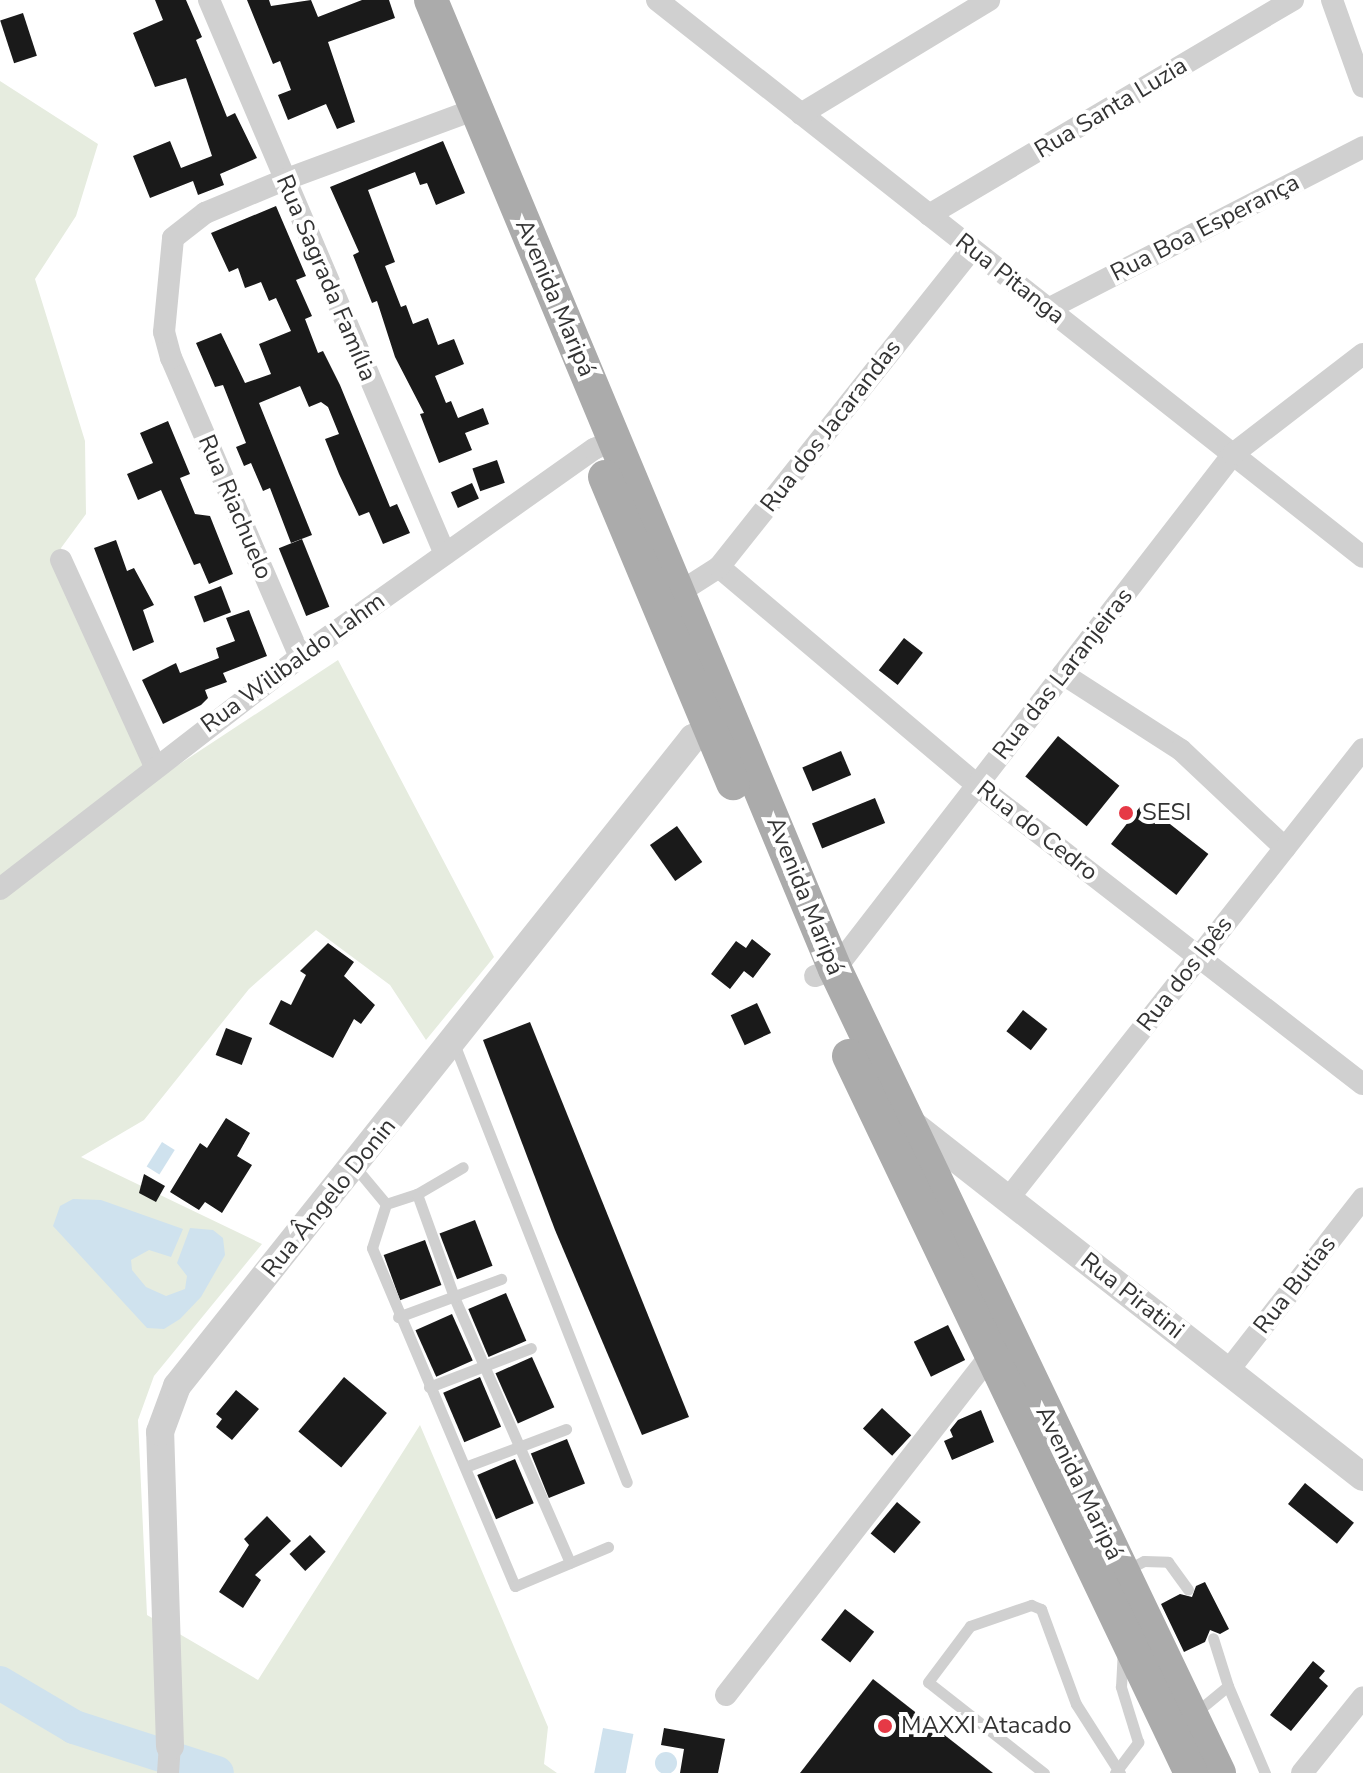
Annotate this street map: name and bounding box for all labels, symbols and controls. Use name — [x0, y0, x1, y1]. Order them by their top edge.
street label: Rua Santa Luzia — [1030, 51, 1192, 165]
street label: Rua Boa Esperança — [1106, 168, 1304, 288]
street label: Rua Sagrada Família — [270, 171, 382, 385]
street label: Avenida Maripá — [509, 215, 601, 381]
street label: Rua Pitanga — [950, 227, 1070, 331]
street label: Rua dos Jacarandas — [755, 334, 907, 518]
street label: Rua Riachuelo — [192, 430, 278, 584]
street label: Rua das Laranjeiras — [987, 582, 1139, 766]
street label: Rua Wilibaldo Lahm — [195, 587, 391, 739]
street label: Rua do Cedro — [971, 775, 1103, 887]
place label: SESI — [1142, 799, 1191, 827]
marker: SESI — [1117, 804, 1135, 822]
street label: Avenida Maripá — [760, 813, 850, 979]
street label: Rua dos Ipês — [1131, 911, 1239, 1037]
street label: Rua Ângelo Donin — [256, 1112, 402, 1284]
street label: Rua Butias — [1248, 1230, 1342, 1340]
street label: Rua Piratini — [1074, 1247, 1190, 1345]
street label: Avenida Maripá — [1029, 1401, 1129, 1565]
place label: MAXXI Atacado — [901, 1712, 1071, 1740]
marker: MAXXI Atacado — [876, 1717, 894, 1735]

